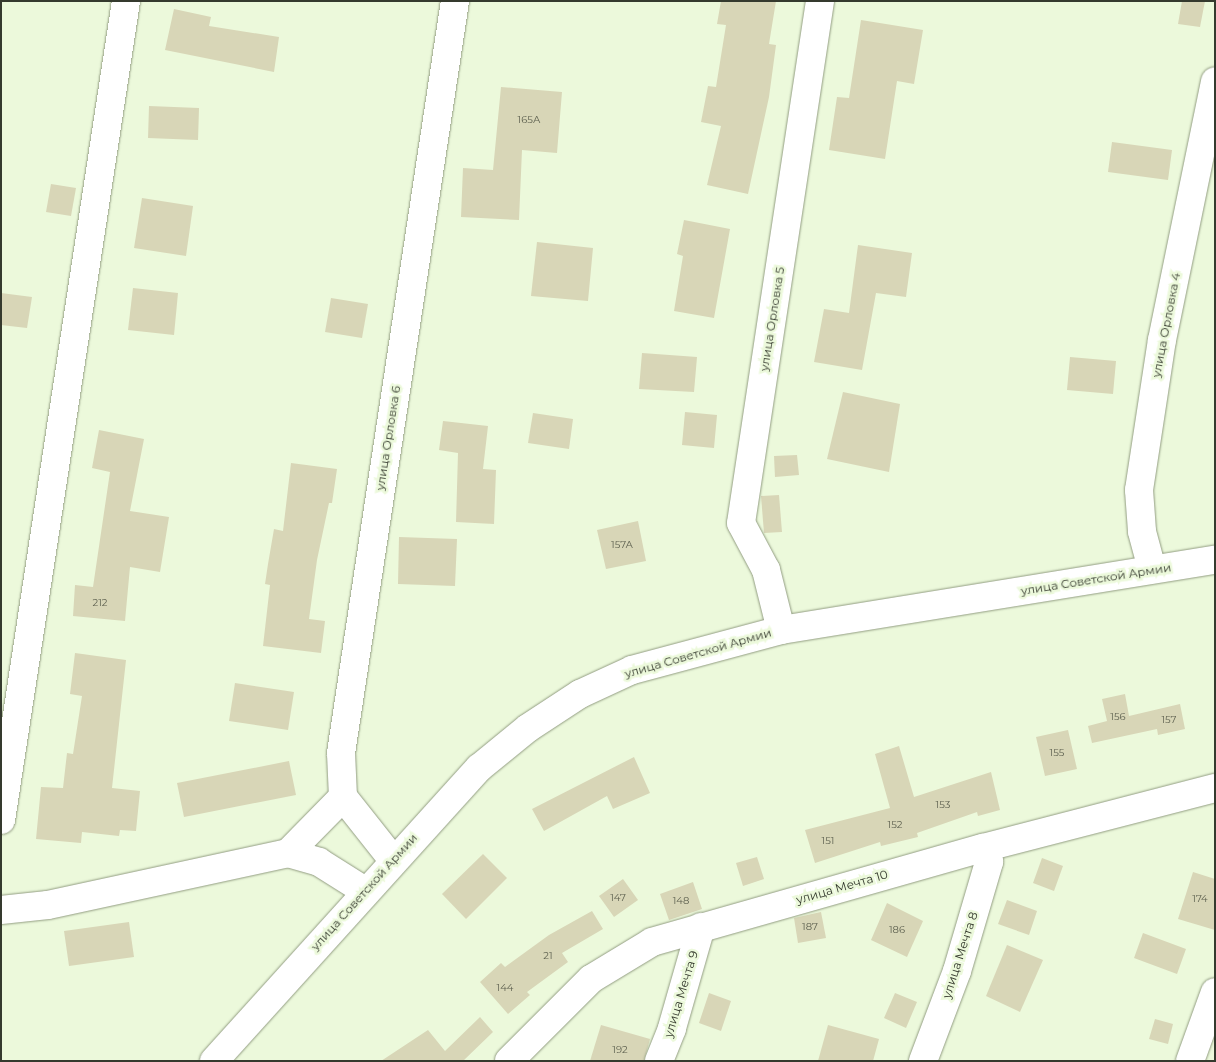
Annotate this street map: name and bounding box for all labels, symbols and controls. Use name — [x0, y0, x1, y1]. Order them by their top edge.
house number: 165А — [518, 114, 540, 126]
street label: улица Орловка 5 — [757, 266, 787, 372]
street label: улица Орловка 4 — [1149, 271, 1183, 379]
street label: улица Орловка 6 — [373, 385, 403, 491]
house number: 157А — [611, 539, 633, 551]
street label: улица Советской Армии — [1020, 560, 1172, 598]
house number: 212 — [93, 597, 107, 609]
street label: улица Советской Армии — [623, 625, 773, 681]
house number: 156 — [1110, 711, 1126, 723]
house number: 157 — [1161, 714, 1177, 726]
house number: 155 — [1050, 747, 1064, 759]
house number: 153 — [936, 799, 950, 811]
house number: 152 — [888, 819, 902, 831]
street label: улица Советской Армии — [308, 831, 420, 953]
house number: 151 — [822, 835, 834, 847]
street label: улица Мечта 10 — [794, 867, 890, 907]
house number: 147 — [610, 892, 626, 904]
house number: 174 — [1192, 893, 1208, 905]
house number: 148 — [673, 895, 689, 907]
street label: улица Мечта 8 — [939, 910, 981, 1000]
house number: 187 — [802, 921, 818, 933]
house number: 186 — [889, 924, 905, 936]
street label: улица Мечта 9 — [661, 949, 701, 1039]
house number: 21 — [543, 950, 553, 962]
house number: 144 — [497, 982, 513, 994]
house number: 192 — [612, 1044, 628, 1056]

